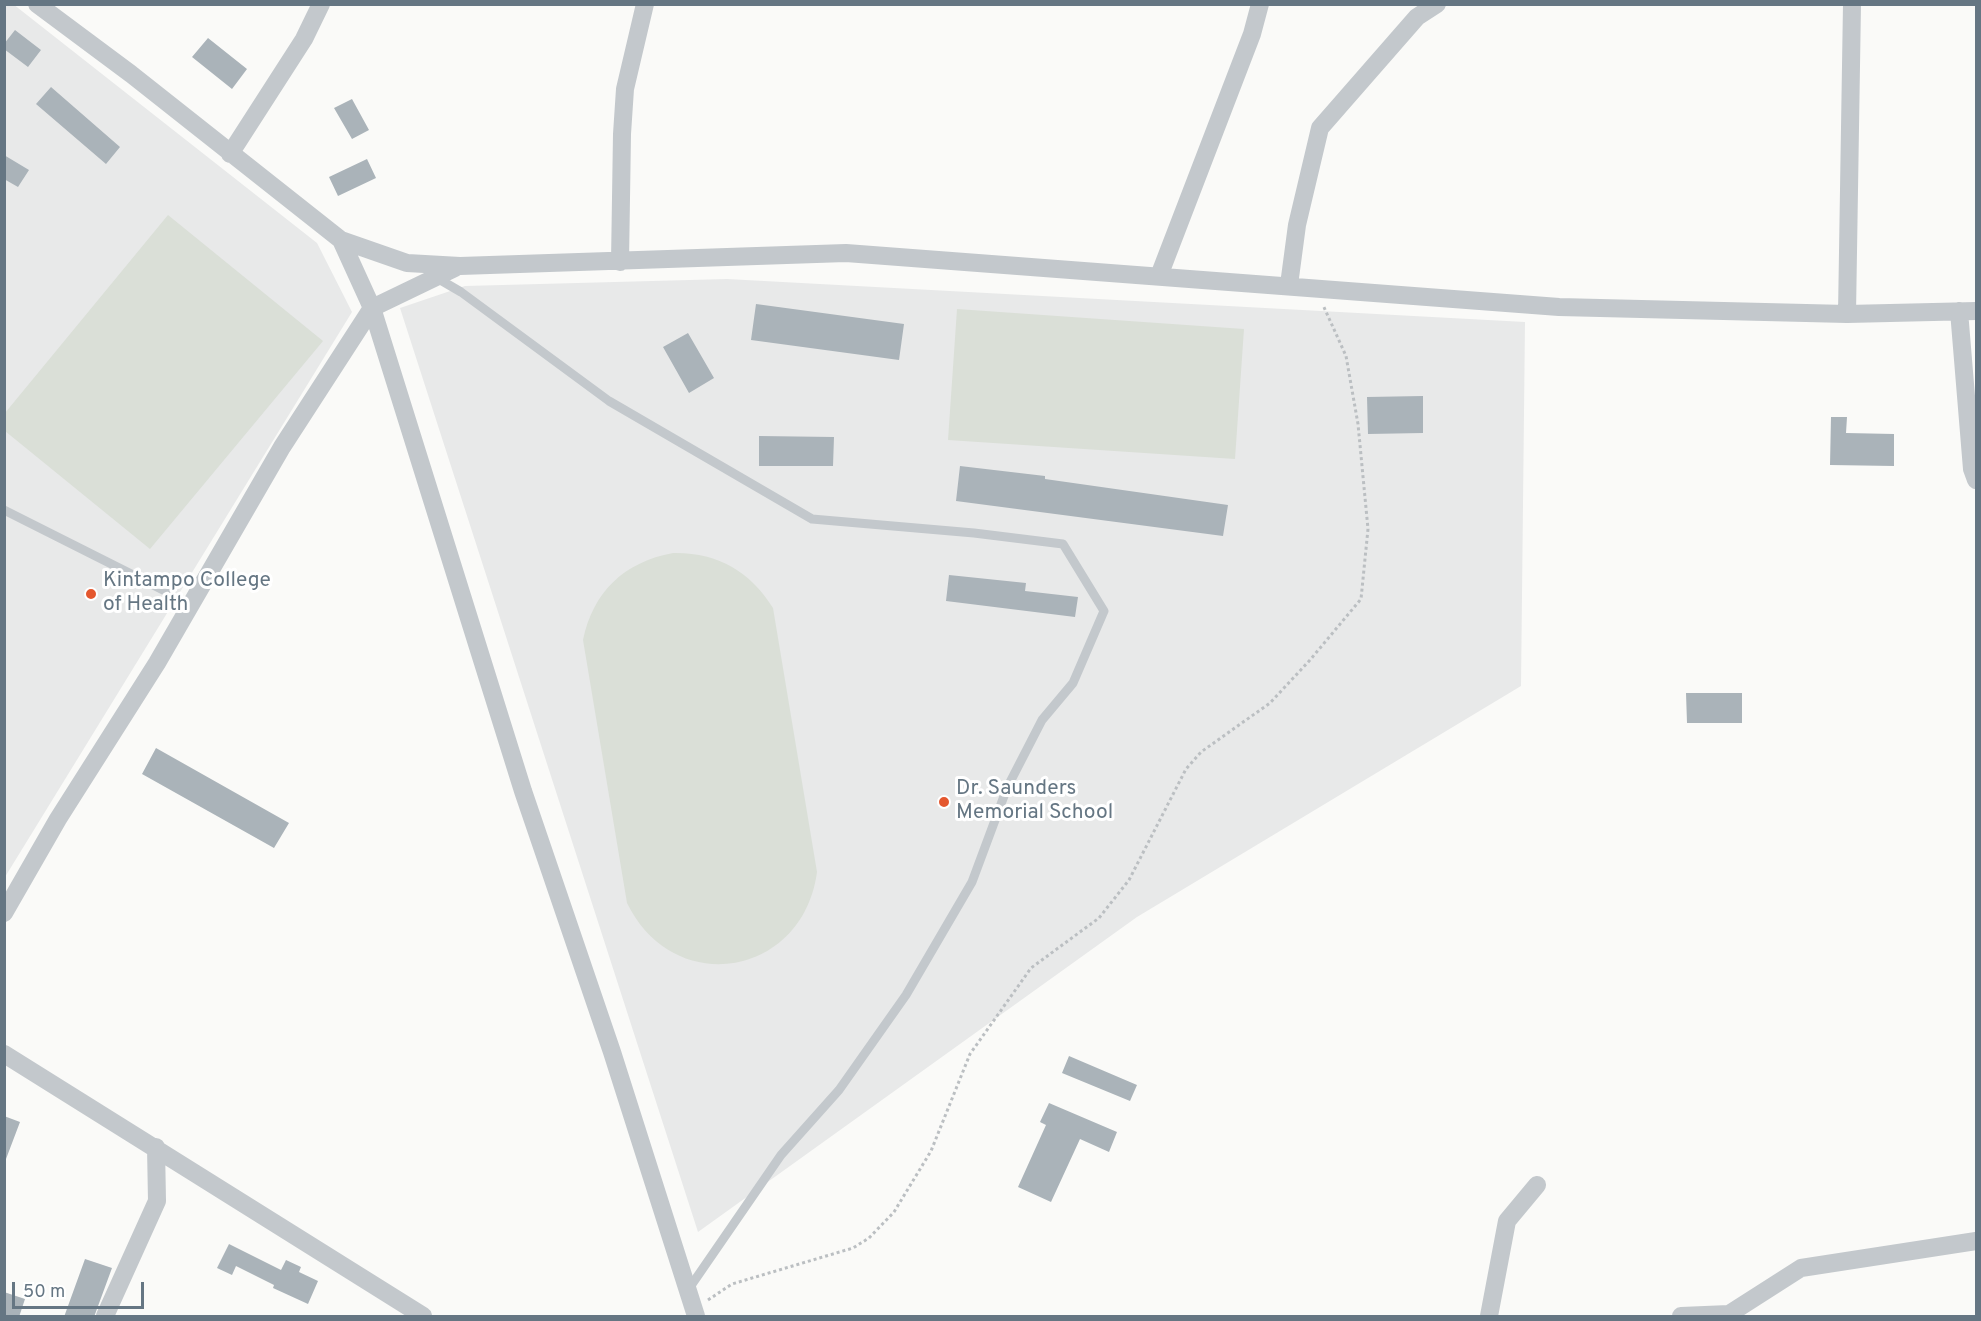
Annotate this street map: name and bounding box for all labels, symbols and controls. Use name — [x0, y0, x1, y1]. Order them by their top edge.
place label: Kintampo College of Health — [103, 569, 271, 619]
marker: Kintampo College of Health — [84, 587, 98, 601]
place label: Dr. Saunders Memorial School — [956, 777, 1113, 827]
marker: Dr. Saunders Memorial School — [937, 795, 951, 809]
scale bar — [15, 1270, 147, 1308]
text: 50 m — [23, 1281, 65, 1304]

